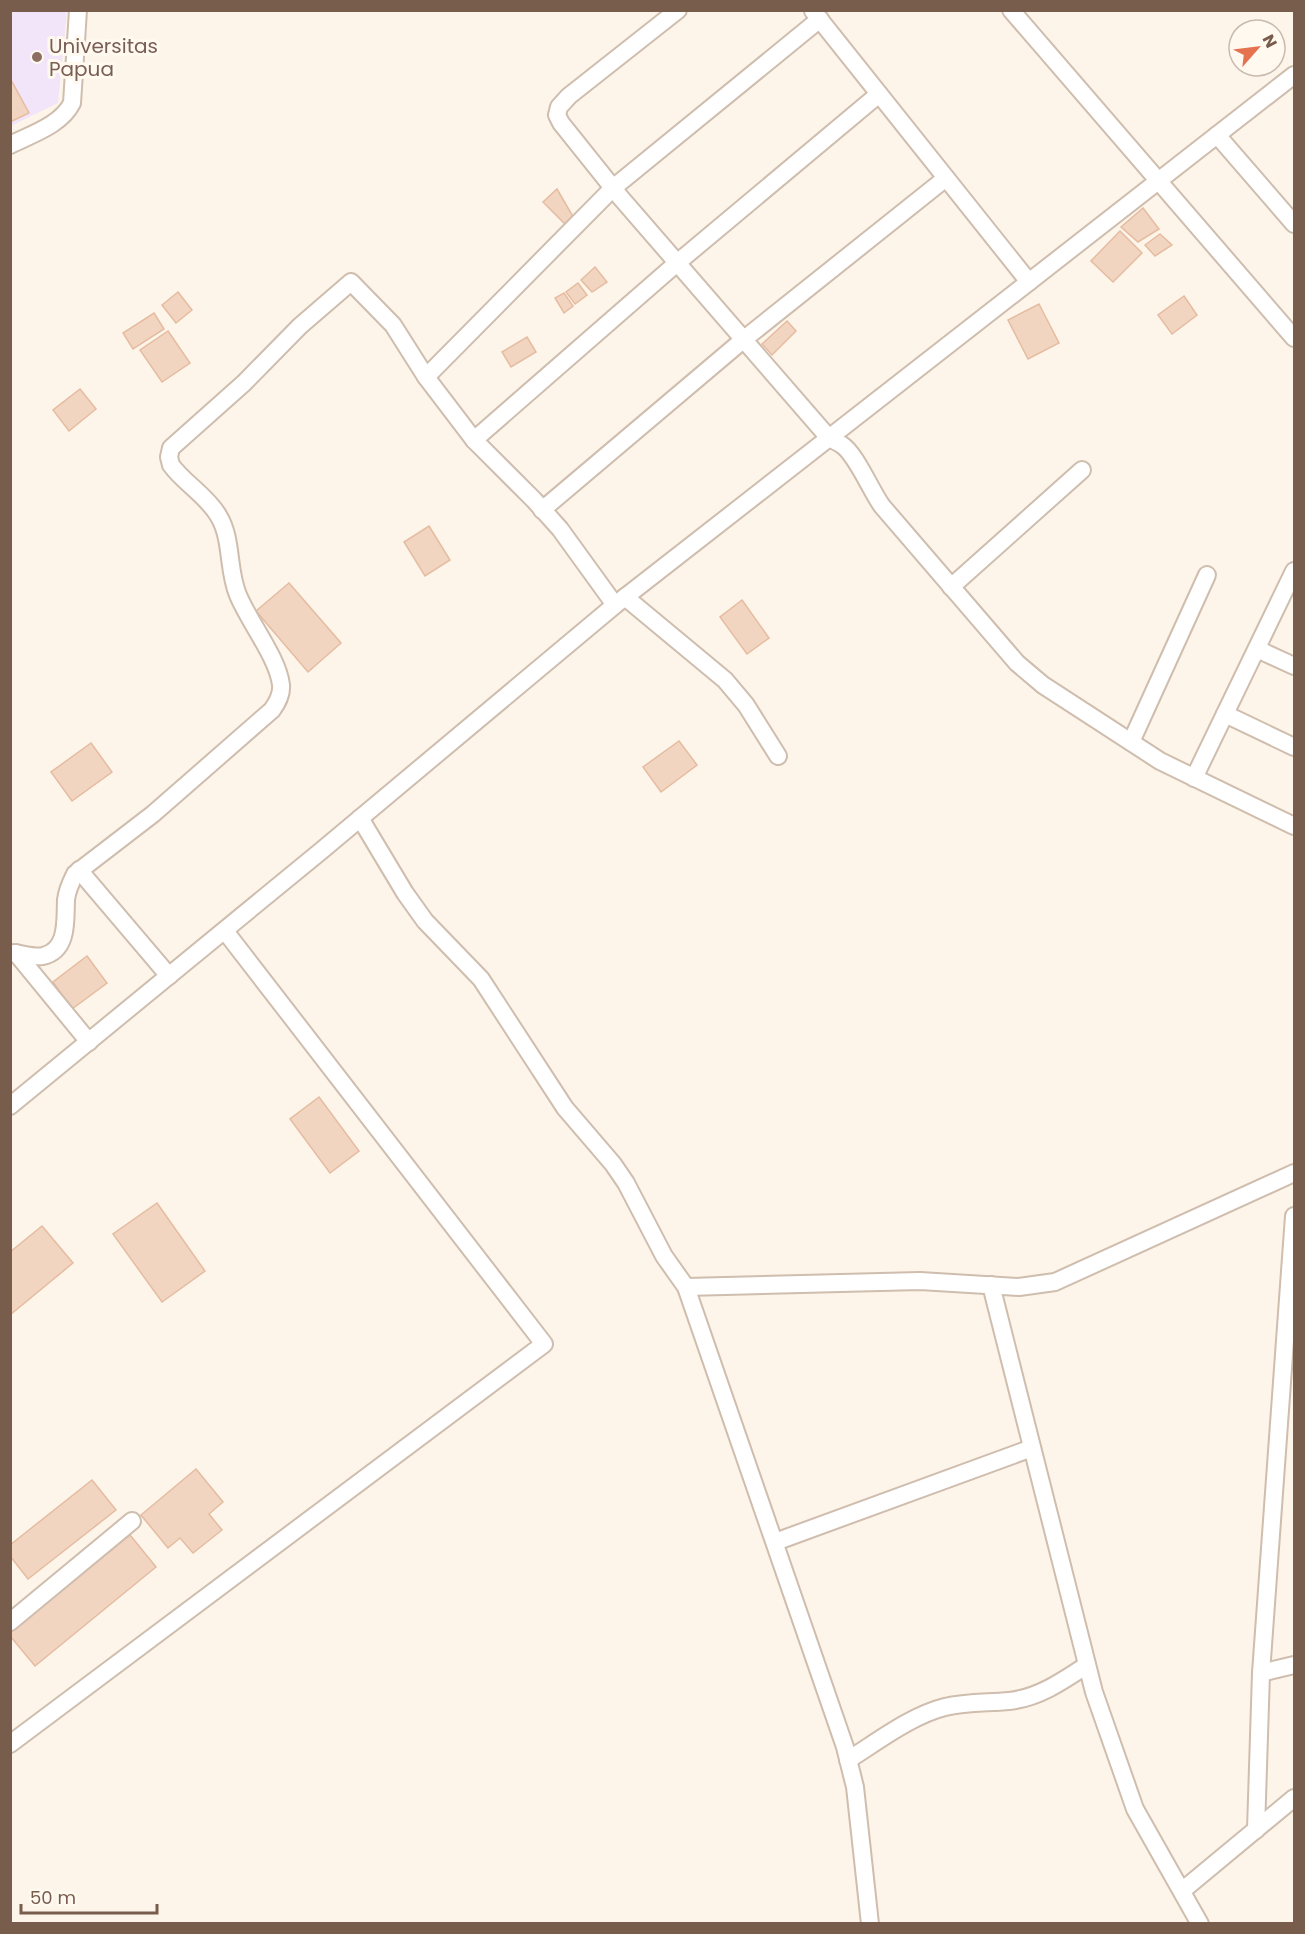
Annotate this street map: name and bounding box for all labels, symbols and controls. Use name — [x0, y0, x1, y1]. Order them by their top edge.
north arrow — [1227, 18, 1287, 78]
text: N — [1257, 30, 1283, 52]
place label: Universitas Papua — [49, 32, 158, 83]
marker: Universitas Papua — [30, 50, 44, 64]
scale bar — [21, 1877, 158, 1915]
text: 50 m — [30, 1885, 76, 1910]

